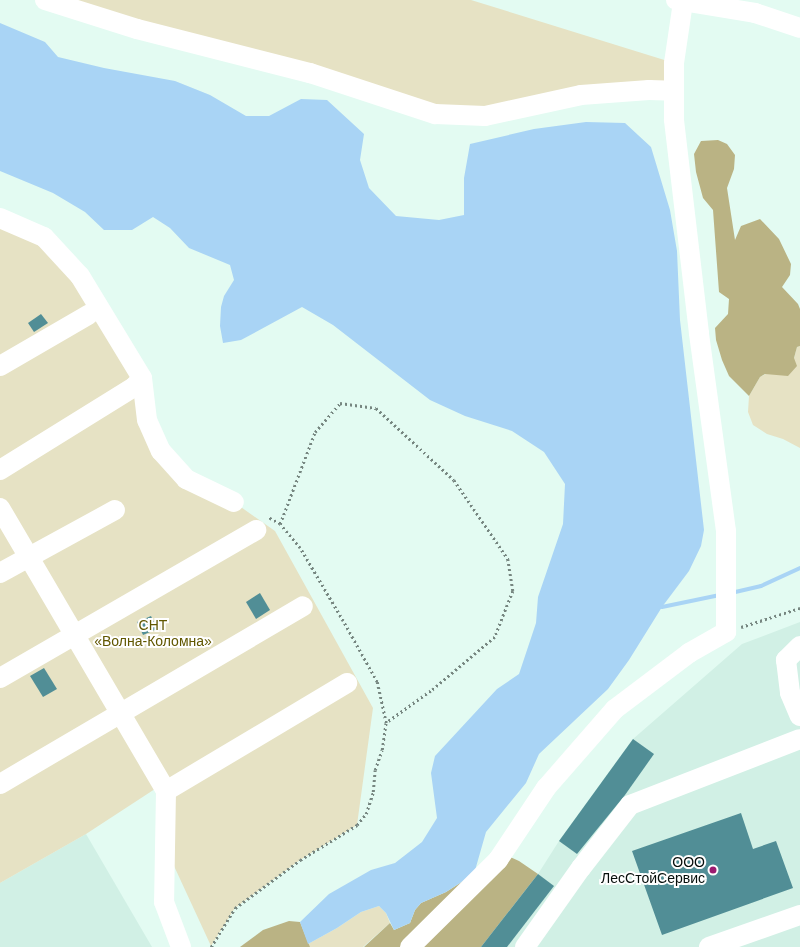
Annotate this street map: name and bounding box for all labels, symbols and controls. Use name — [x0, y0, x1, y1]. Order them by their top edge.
park label: СНТ «Волна-Коломна» — [94, 617, 212, 650]
place label: ООО ЛесСтойСервис — [601, 854, 705, 886]
marker: ООО ЛесСтойСервис — [708, 865, 718, 875]

